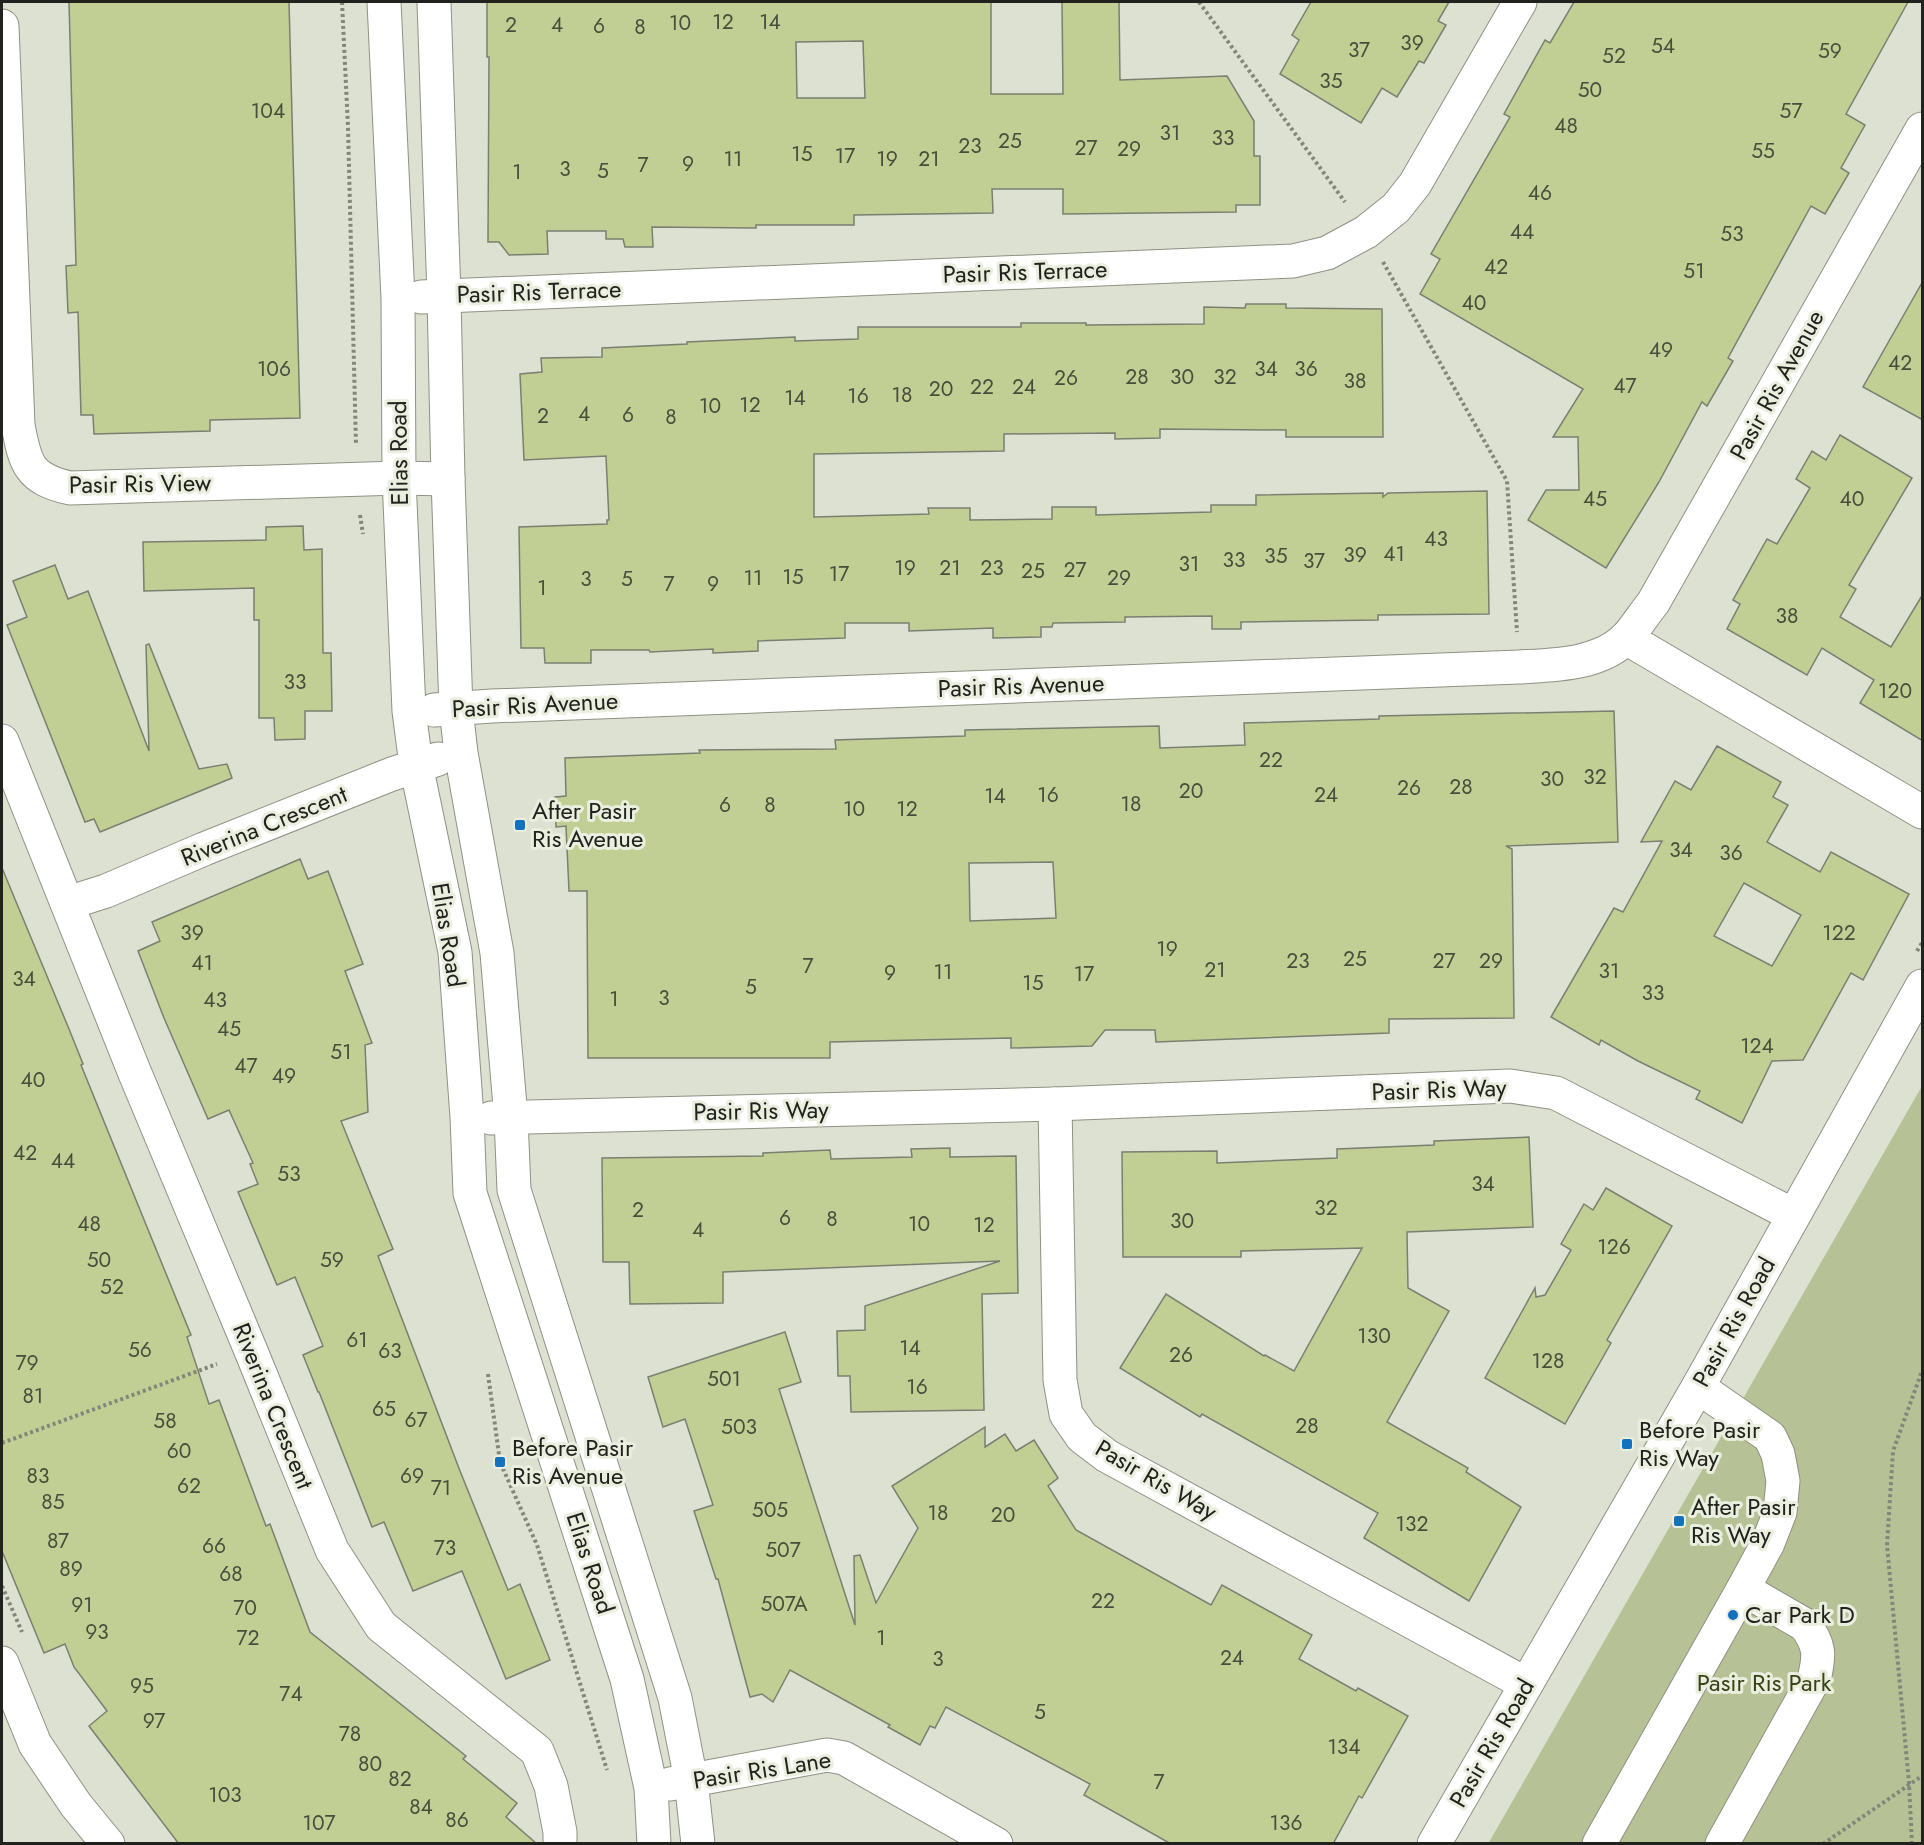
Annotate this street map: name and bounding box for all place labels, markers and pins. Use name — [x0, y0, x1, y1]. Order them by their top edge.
place label: After Pasir Ris Avenue — [532, 793, 643, 856]
marker: After Pasir Ris Avenue — [513, 818, 527, 832]
place label: Before Pasir Ris Way — [1639, 1412, 1761, 1475]
place label: Before Pasir Ris Avenue — [512, 1430, 634, 1493]
marker: Before Pasir Ris Way — [1620, 1437, 1634, 1451]
marker: Before Pasir Ris Avenue — [493, 1455, 507, 1469]
place label: After Pasir Ris Way — [1691, 1489, 1796, 1552]
marker: After Pasir Ris Way — [1672, 1514, 1686, 1528]
place label: Car Park D — [1745, 1597, 1855, 1632]
marker: Car Park D — [1726, 1608, 1740, 1622]

